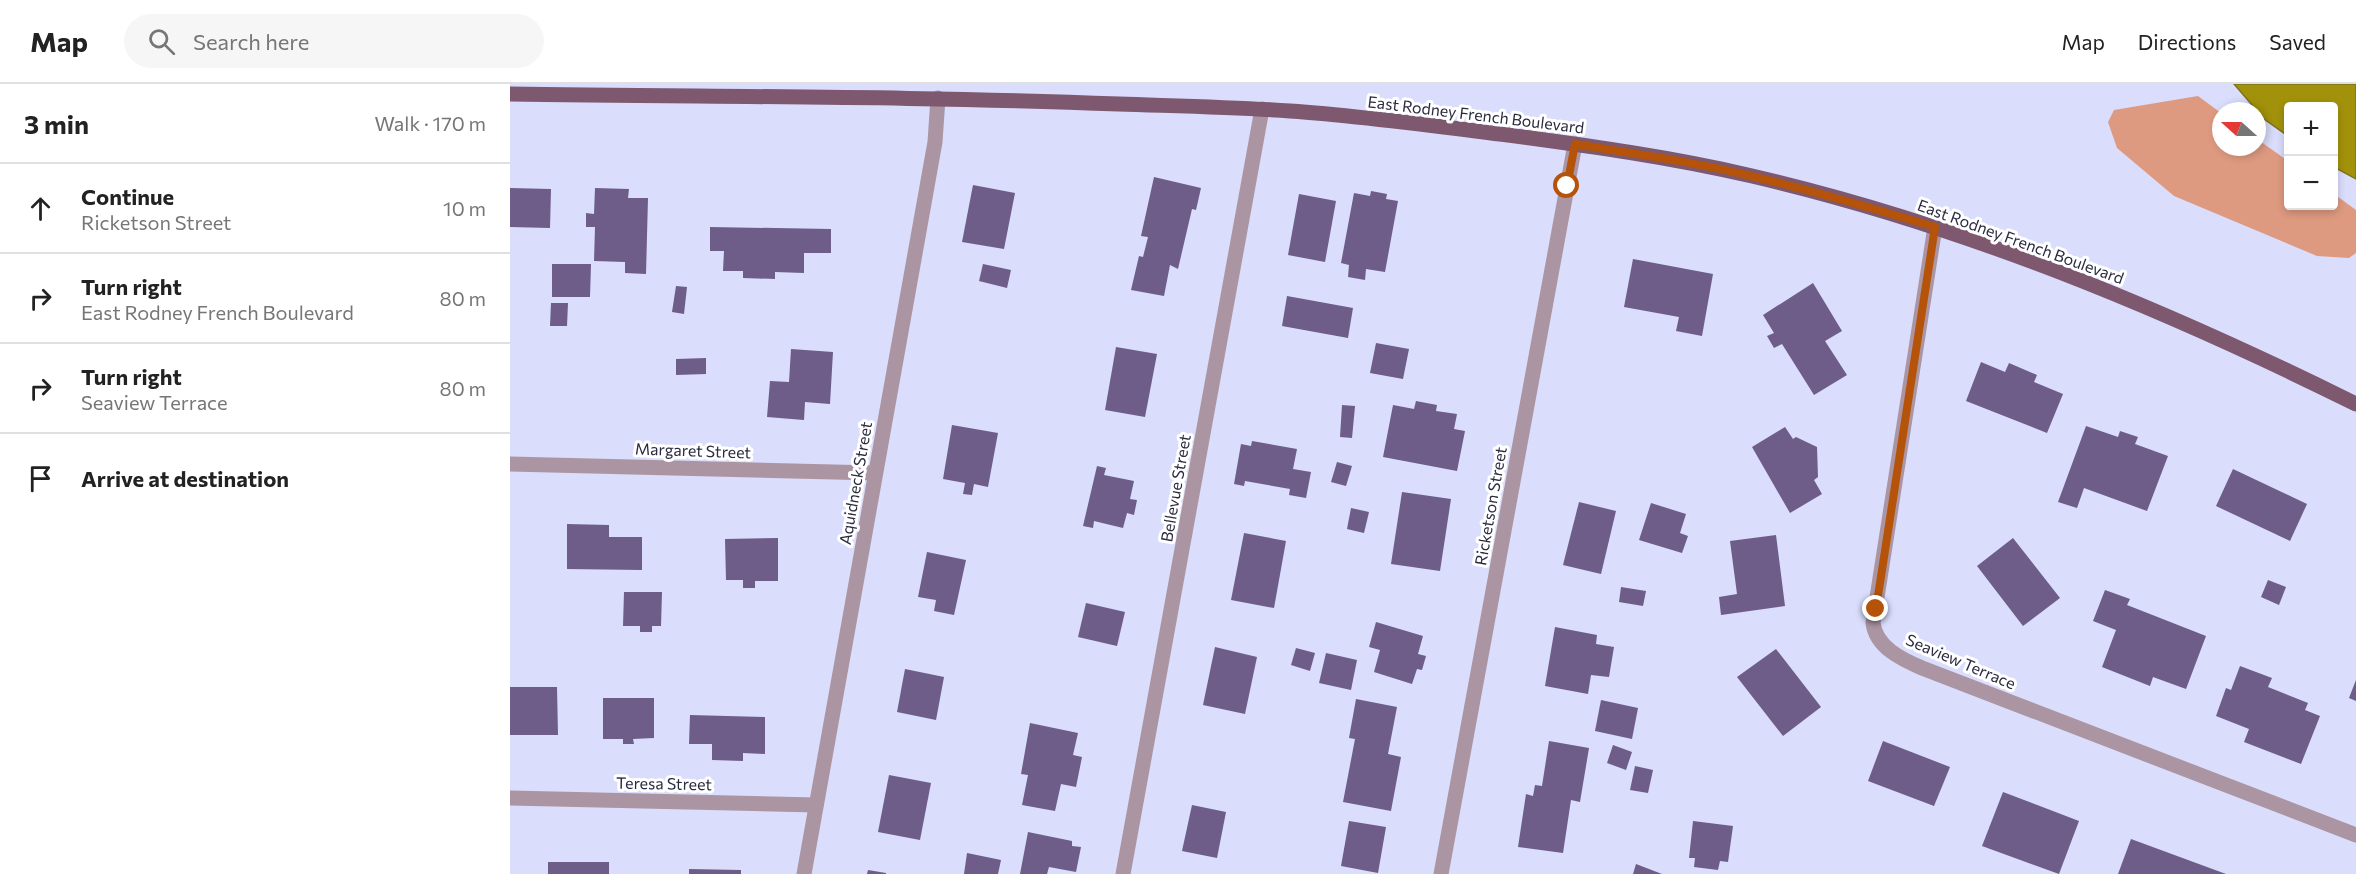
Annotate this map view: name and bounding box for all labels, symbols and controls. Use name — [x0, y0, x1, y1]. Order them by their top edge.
search box — [124, 14, 544, 68]
text: Map — [30, 24, 88, 58]
icon: search — [145, 25, 178, 58]
text: Search here — [193, 28, 309, 55]
text: Map — [2062, 29, 2105, 54]
text: Directions — [2138, 29, 2236, 54]
text: Saved — [2269, 29, 2326, 54]
street label: East Rodney French Boulevard — [1367, 91, 1585, 137]
north arrow — [2212, 102, 2266, 156]
map controls — [2284, 102, 2338, 210]
button: + — [2284, 102, 2338, 156]
text: 3 min — [24, 108, 89, 139]
text: Walk · 170 m — [375, 111, 486, 135]
button: − — [2284, 156, 2338, 210]
route start — [1553, 172, 1579, 198]
text: Continue — [81, 183, 174, 210]
icon: ahead — [24, 192, 57, 225]
street label: East Rodney French Boulevard — [1915, 195, 2127, 287]
text: 10 m — [443, 196, 486, 220]
text: Ricketson Street — [81, 210, 231, 234]
text: Turn right — [81, 273, 182, 300]
icon: right — [24, 282, 57, 315]
text: 80 m — [440, 286, 486, 310]
text: East Rodney French Boulevard — [81, 300, 354, 324]
text: Turn right — [81, 363, 182, 390]
icon: right — [24, 372, 57, 405]
text: 80 m — [440, 376, 486, 400]
text: Seaview Terrace — [81, 390, 228, 414]
street label: Aquidneck Street — [835, 419, 875, 546]
street label: Bellevue Street — [1156, 432, 1194, 543]
street label: Margaret Street — [635, 438, 752, 462]
street label: Ricketson Street — [1470, 445, 1510, 567]
icon: arrive — [24, 462, 57, 495]
text: Arrive at destination — [81, 465, 289, 492]
route end — [1862, 595, 1888, 621]
street label: Seaview Terrace — [1903, 629, 2019, 693]
street label: Teresa Street — [616, 773, 713, 793]

